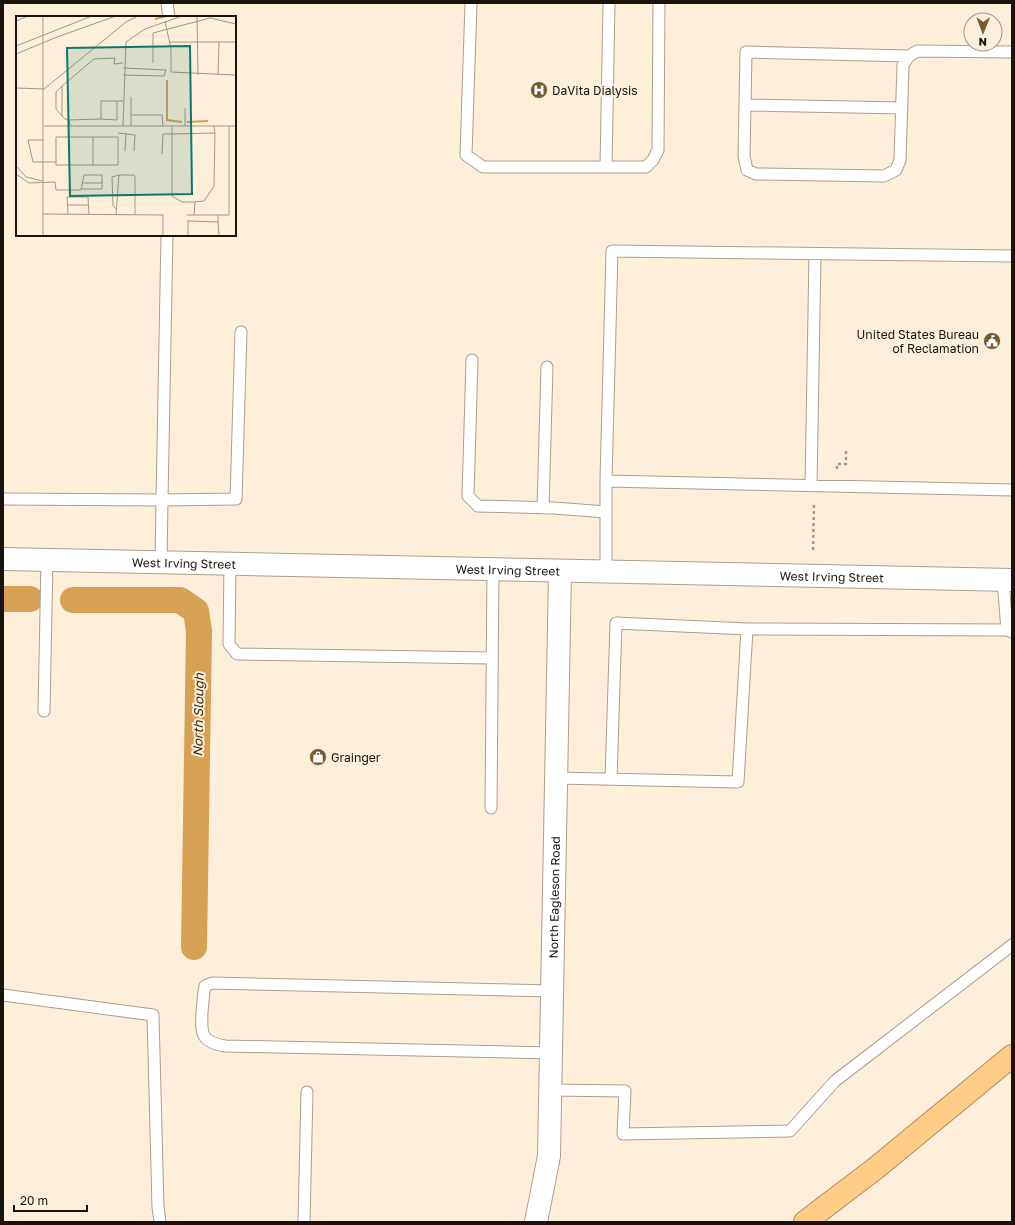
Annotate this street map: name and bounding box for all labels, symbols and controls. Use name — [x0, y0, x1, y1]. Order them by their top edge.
north arrow — [963, 12, 1003, 52]
inset map — [16, 16, 236, 236]
text: N — [979, 36, 987, 49]
hospital icon: DaVita Dialysis — [529, 80, 549, 100]
place label: DaVita Dialysis — [552, 83, 638, 98]
place label: United States Bureau of Reclamation — [857, 327, 979, 356]
public building icon: United States Bureau of Reclamation — [982, 331, 1002, 351]
street label: West Irving Street — [132, 554, 236, 571]
street label: West Irving Street — [456, 561, 560, 578]
street label: West Irving Street — [779, 568, 884, 585]
water label: North Slough — [189, 672, 207, 757]
shop icon: Grainger — [308, 747, 328, 767]
place label: Grainger — [331, 750, 381, 765]
street label: North Eagleson Road — [545, 836, 563, 958]
scale bar — [14, 1187, 87, 1213]
text: 20 m — [20, 1193, 48, 1208]

